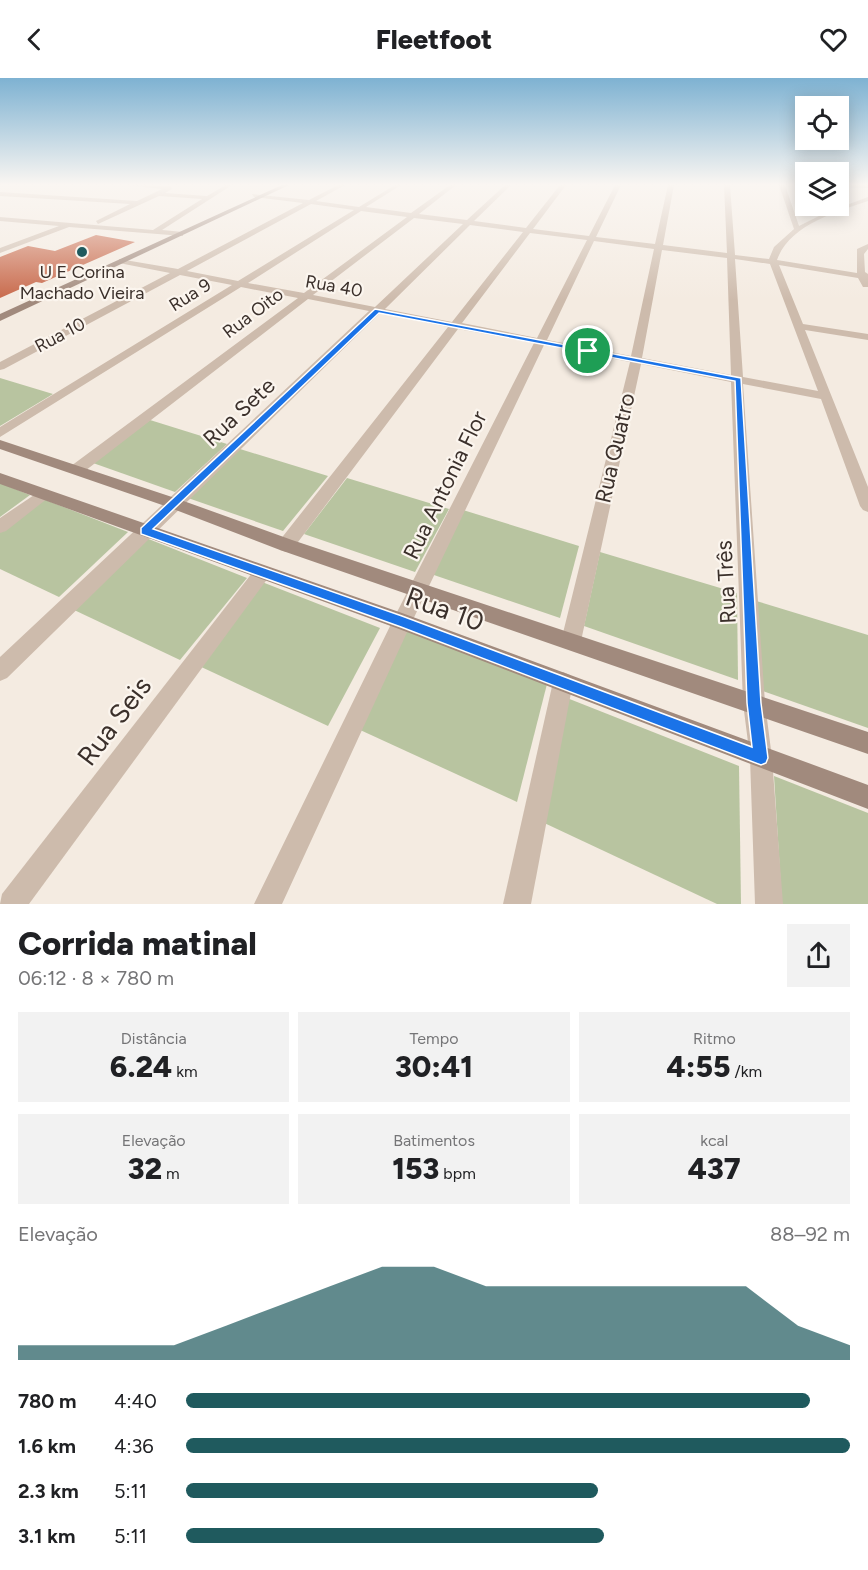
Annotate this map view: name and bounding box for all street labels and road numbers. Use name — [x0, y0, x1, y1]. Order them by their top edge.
street label: Rua 40 — [304, 270, 364, 302]
street label: Rua 9 — [165, 274, 215, 316]
street label: Rua Oito — [218, 283, 288, 343]
street label: Rua 10 — [31, 313, 89, 357]
street label: Rua Sete — [197, 372, 281, 452]
street label: Rua Quatro — [589, 390, 641, 506]
street label: Rua Antonia Flor — [397, 406, 493, 564]
street label: Rua Três — [710, 540, 742, 624]
street label: Rua 10 — [401, 580, 489, 638]
street label: Rua Seis — [70, 670, 158, 772]

